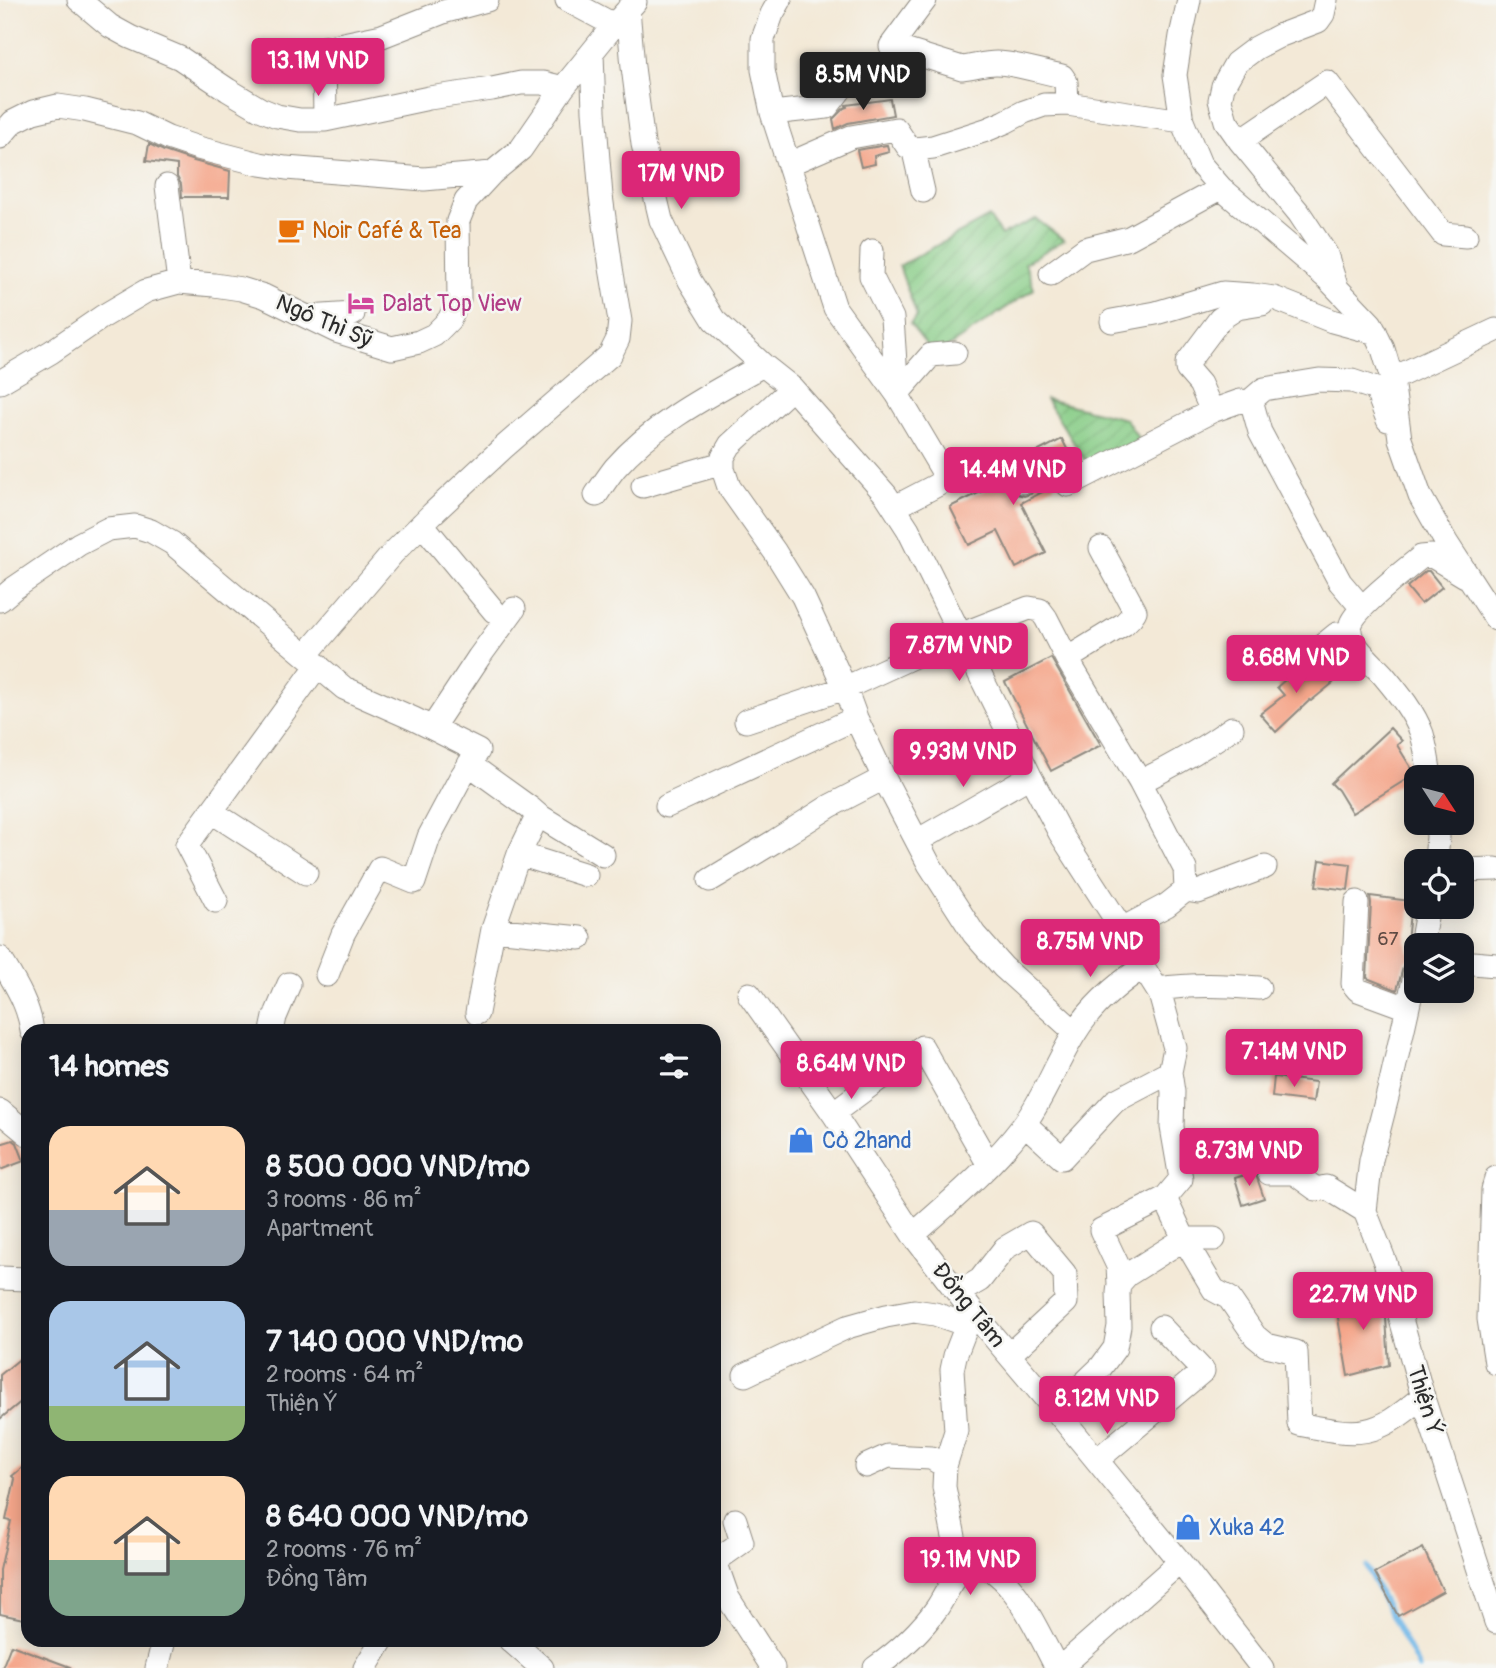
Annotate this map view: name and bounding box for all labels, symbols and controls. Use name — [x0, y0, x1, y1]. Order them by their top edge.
pin: 13.1M VND — [238, 38, 398, 98]
text: 13.1M VND — [267, 46, 369, 75]
pin: 8.5M VND — [791, 52, 935, 112]
text: 8.5M VND — [816, 60, 910, 89]
pin: 17M VND — [616, 152, 746, 211]
text: 17M VND — [638, 159, 724, 188]
cafe icon: Noir Café & Tea — [276, 215, 306, 245]
place label: Noir Café & Tea — [312, 216, 461, 245]
street label: Ngô Thì Sỹ — [272, 288, 377, 354]
hotel icon: Dalat Top View — [346, 288, 376, 318]
place label: Dalat Top View — [382, 289, 522, 318]
pin: 14.4M VND — [933, 448, 1093, 507]
text: 14.4M VND — [960, 455, 1066, 484]
pin: 7.87M VND — [879, 624, 1039, 683]
text: 7.87M VND — [906, 631, 1012, 660]
pin: 8.68M VND — [1216, 636, 1376, 695]
text: 8.68M VND — [1243, 643, 1349, 672]
pin: 9.93M VND — [883, 730, 1043, 789]
text: 9.93M VND — [910, 737, 1016, 766]
north arrow — [1404, 765, 1474, 835]
map controls — [1404, 765, 1474, 1003]
button: locate — [1404, 849, 1474, 919]
pin: 8.75M VND — [1010, 920, 1170, 979]
text: 8.75M VND — [1037, 927, 1143, 956]
house number: 67 — [1378, 927, 1398, 951]
button: layers — [1404, 933, 1474, 1003]
pin: 7.14M VND — [1214, 1030, 1374, 1089]
text: 7.14M VND — [1242, 1037, 1346, 1066]
pin: 8.64M VND — [771, 1042, 931, 1101]
icon: filters — [655, 1047, 693, 1085]
text: 14 homes — [49, 1048, 169, 1085]
text: 8.64M VND — [797, 1049, 905, 1078]
shop icon: Cỏ 2hand — [786, 1125, 816, 1155]
place label: Cỏ 2hand — [822, 1126, 912, 1155]
pin: 8.73M VND — [1169, 1128, 1329, 1188]
text: 8.73M VND — [1196, 1136, 1302, 1165]
text: 8 500 000 VND/mo — [266, 1148, 530, 1185]
icon: home — [105, 1154, 189, 1238]
text: 3 rooms · 86 m² — [266, 1185, 422, 1214]
text: Apartment — [266, 1214, 373, 1243]
street label: Đồng Tâm — [926, 1256, 1012, 1354]
pin: 22.7M VND — [1283, 1272, 1443, 1332]
text: 22.7M VND — [1309, 1280, 1417, 1309]
text: 7 140 000 VND/mo — [266, 1323, 523, 1360]
icon: home — [105, 1329, 189, 1413]
text: 2 rooms · 64 m² — [266, 1360, 423, 1389]
street label: Thiện Ý — [1401, 1362, 1449, 1438]
pin: 8.12M VND — [1027, 1376, 1187, 1436]
text: 8.12M VND — [1055, 1384, 1159, 1413]
text: Thiện Ý — [266, 1389, 337, 1418]
text: 8 640 000 VND/mo — [266, 1498, 528, 1535]
icon: home — [105, 1504, 189, 1588]
shop icon: Xuka 42 — [1173, 1512, 1203, 1542]
place label: Xuka 42 — [1209, 1513, 1285, 1542]
text: 2 rooms · 76 m² — [266, 1535, 422, 1564]
pin: 19.1M VND — [890, 1538, 1050, 1597]
text: 19.1M VND — [920, 1545, 1020, 1574]
text: Đồng Tâm — [266, 1564, 368, 1593]

